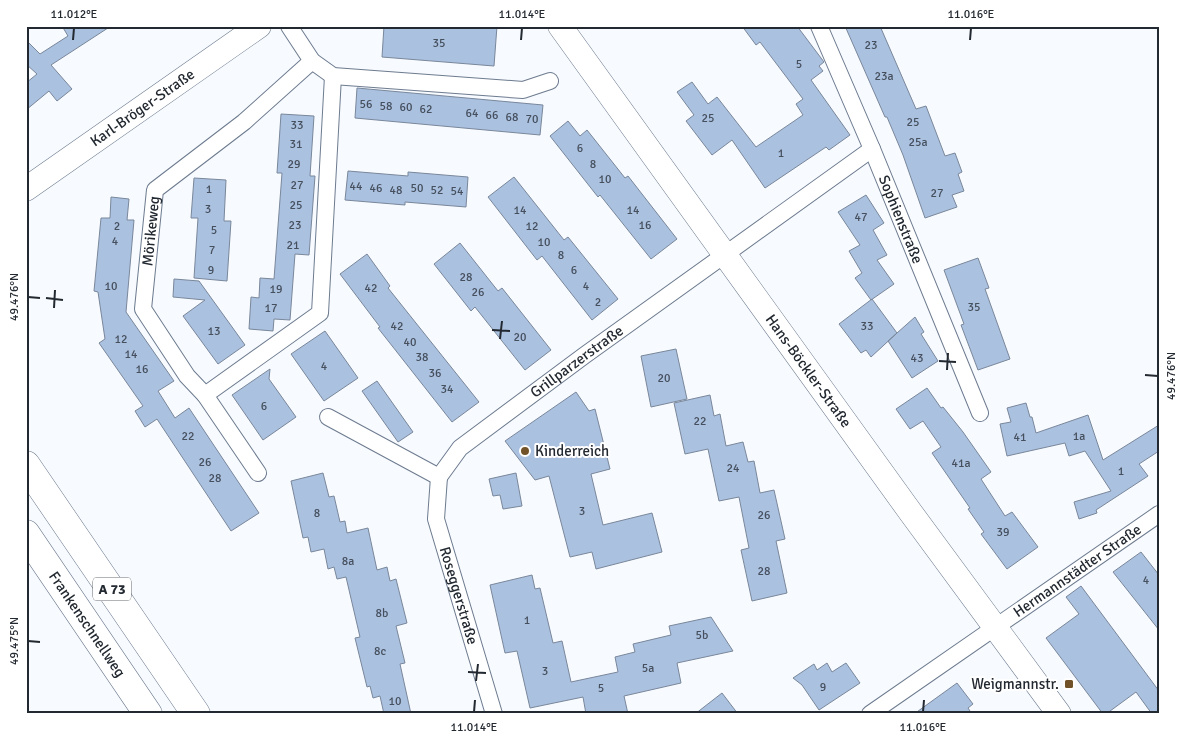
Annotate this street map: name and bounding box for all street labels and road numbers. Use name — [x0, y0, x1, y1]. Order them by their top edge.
street label: Karl-Bröger-Straße — [87, 65, 198, 150]
street label: Sophienstraße — [875, 173, 927, 266]
street label: Mörikeweg — [138, 195, 163, 267]
street label: Hans-Böckler-Straße — [762, 311, 855, 431]
street label: Grillparzerstraße — [527, 322, 627, 402]
street label: Hermannstädter Straße — [1010, 520, 1145, 621]
street label: Roseggerstraße — [436, 544, 482, 647]
street label: Frankenschnellweg — [45, 568, 129, 681]
road number: A 73 — [93, 578, 131, 600]

